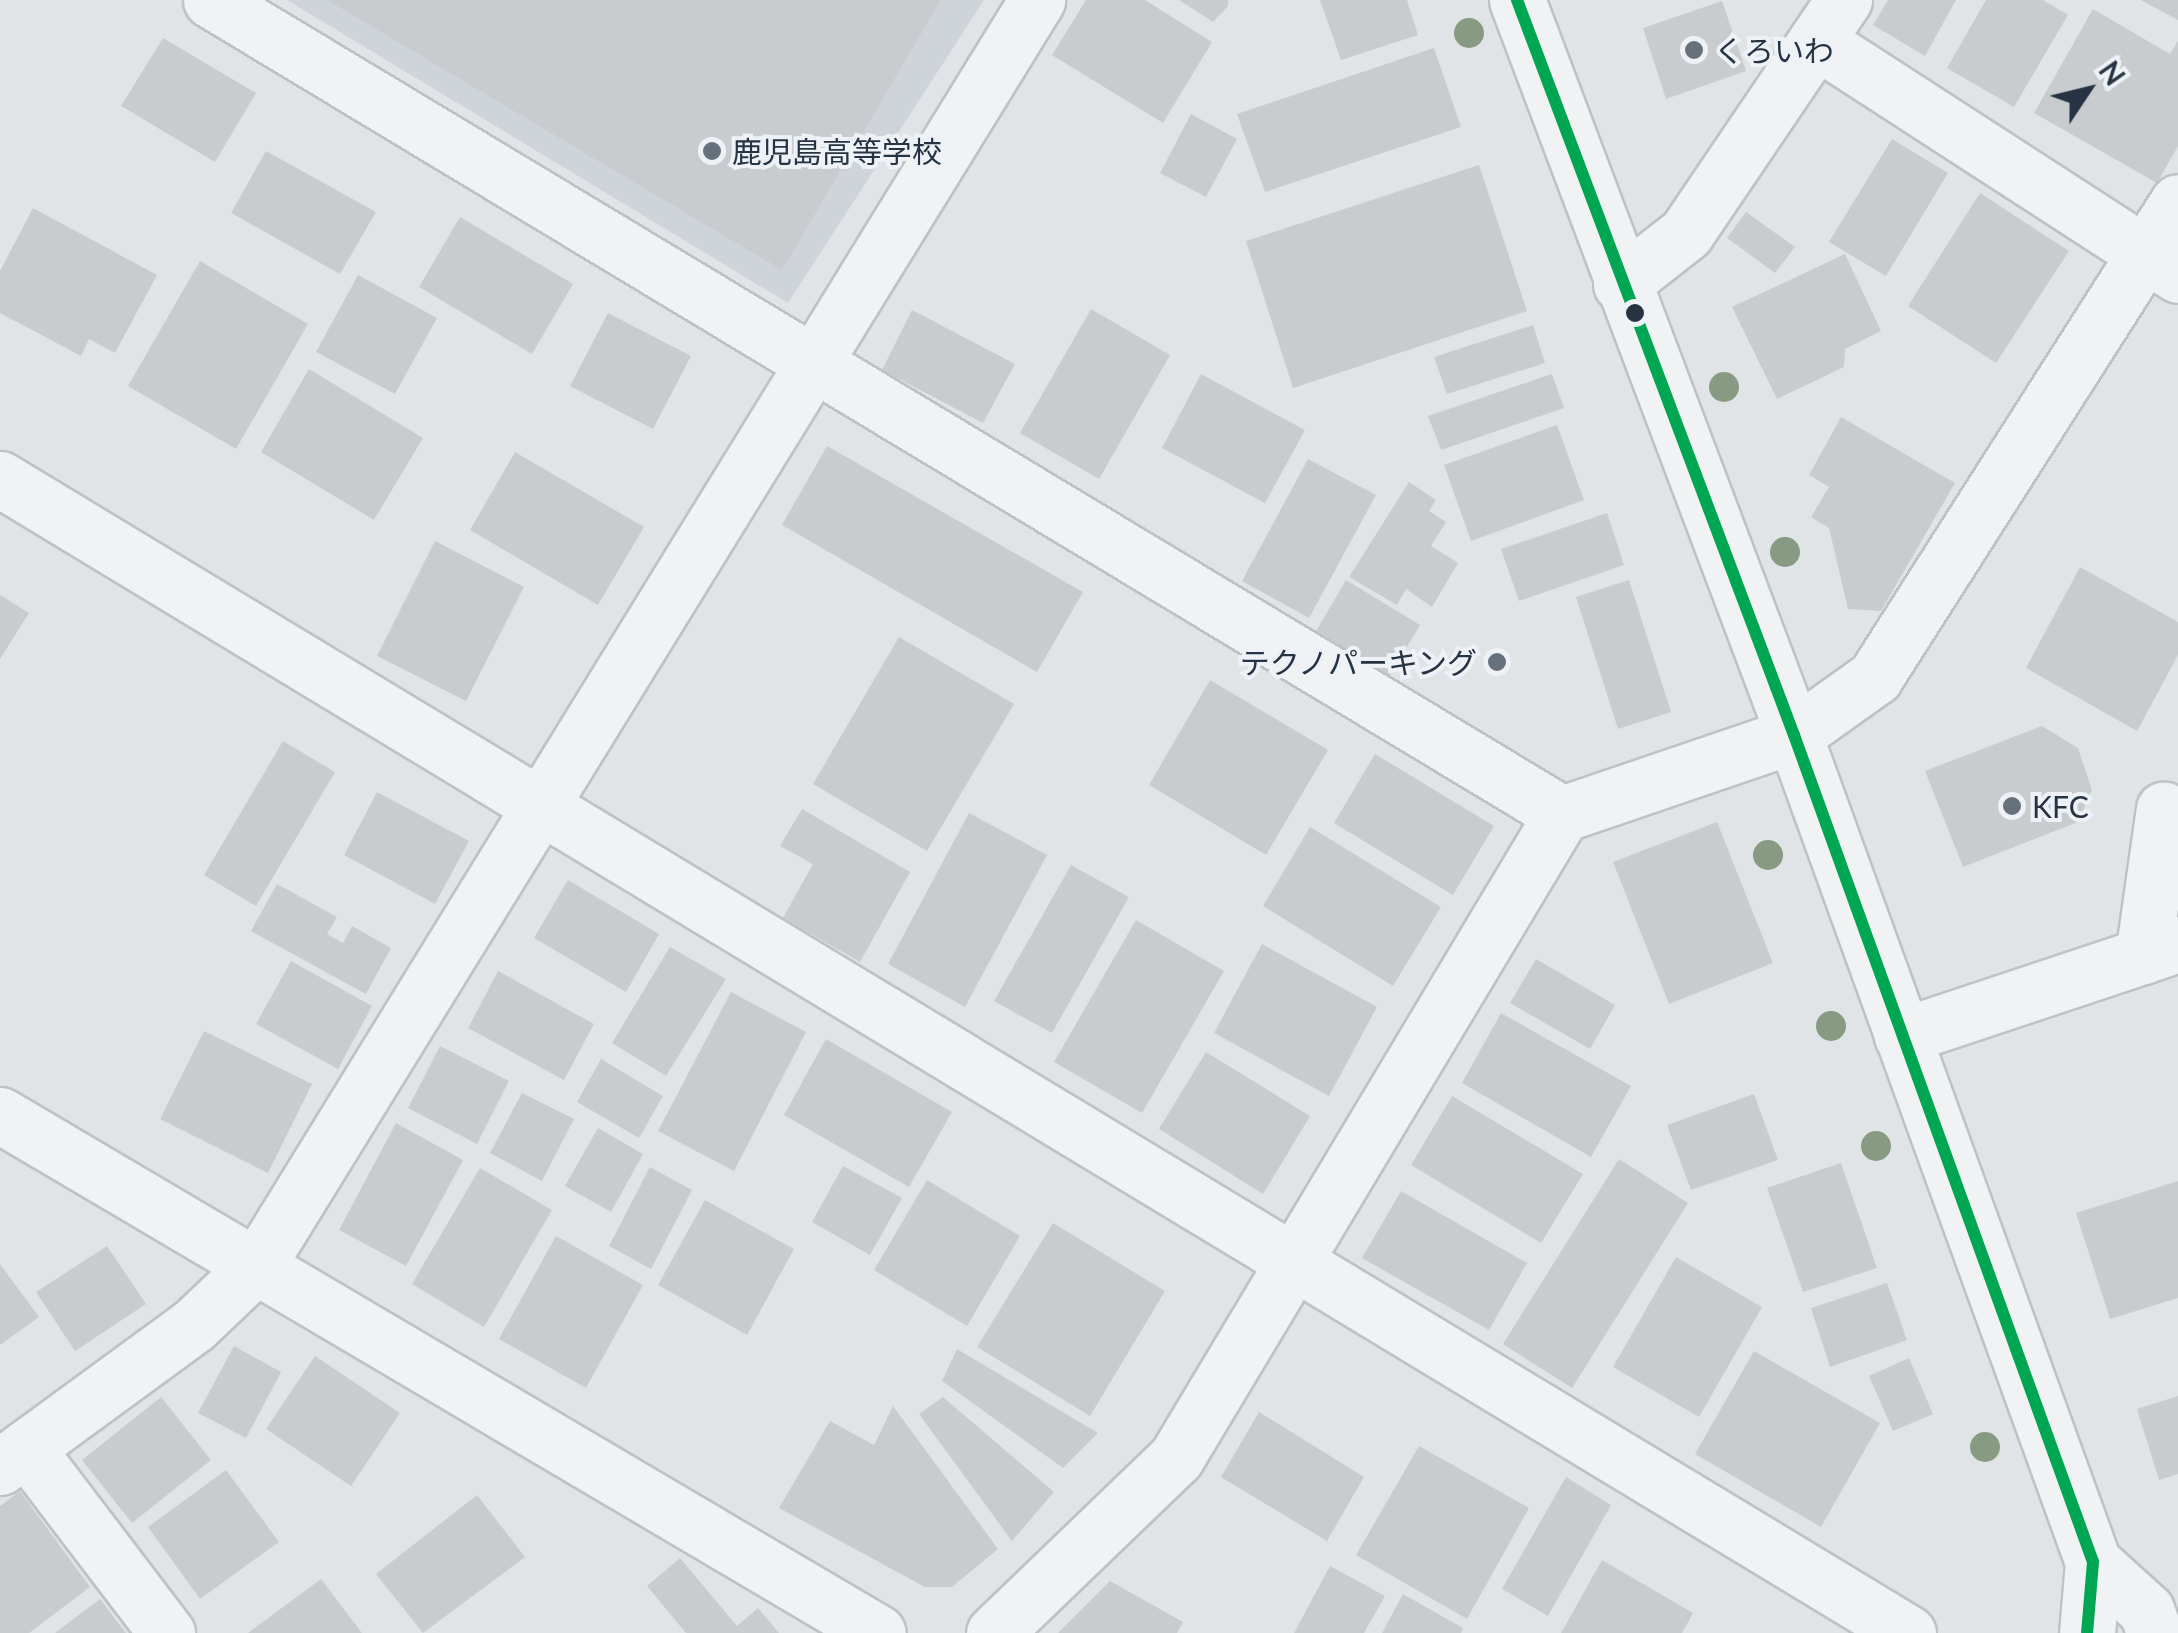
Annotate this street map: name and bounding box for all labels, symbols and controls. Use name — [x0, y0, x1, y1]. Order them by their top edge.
place label: くろいわ — [1714, 32, 1834, 68]
marker: くろいわ — [1683, 39, 1705, 61]
north arrow — [2038, 40, 2138, 140]
text: N — [2092, 54, 2133, 91]
place label: 鹿児島高等学校 — [732, 133, 942, 169]
marker: 鹿児島高等学校 — [701, 140, 723, 162]
unlabelled marker — [1625, 303, 1645, 323]
place label: テクノパーキング — [1237, 644, 1477, 680]
marker: テクノパーキング — [1486, 651, 1508, 673]
place label: KFC — [2032, 788, 2089, 824]
marker: KFC — [2001, 795, 2023, 817]

